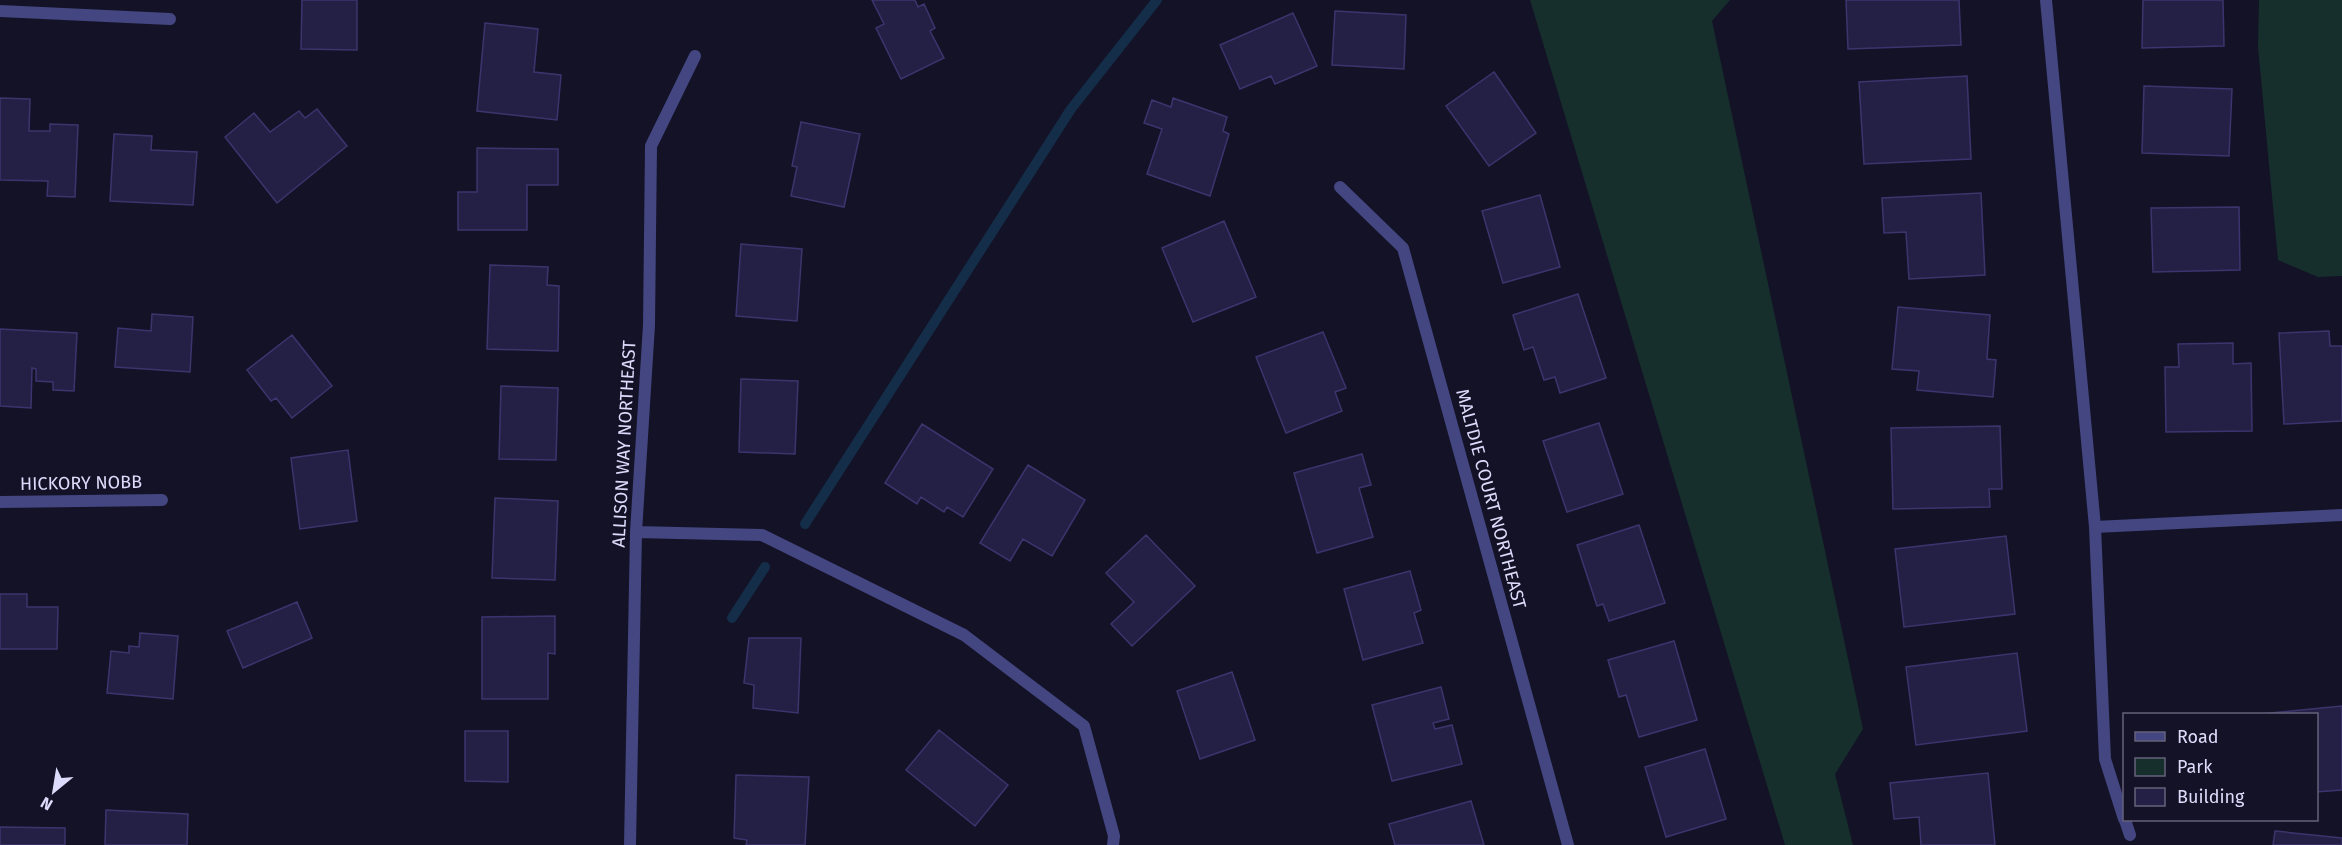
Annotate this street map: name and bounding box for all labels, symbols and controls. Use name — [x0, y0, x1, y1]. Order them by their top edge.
street label: ALLISON WAY NORTHEAST — [608, 339, 640, 548]
street label: MALTDIE COURT NORTHEAST — [1451, 387, 1531, 612]
street label: HICKORY NOBB — [20, 471, 142, 495]
legend — [2123, 713, 2318, 821]
text: Road — [2177, 726, 2219, 748]
text: Park — [2177, 756, 2213, 778]
north arrow — [24, 761, 84, 821]
text: Building — [2177, 786, 2245, 808]
text: N — [37, 793, 56, 814]

